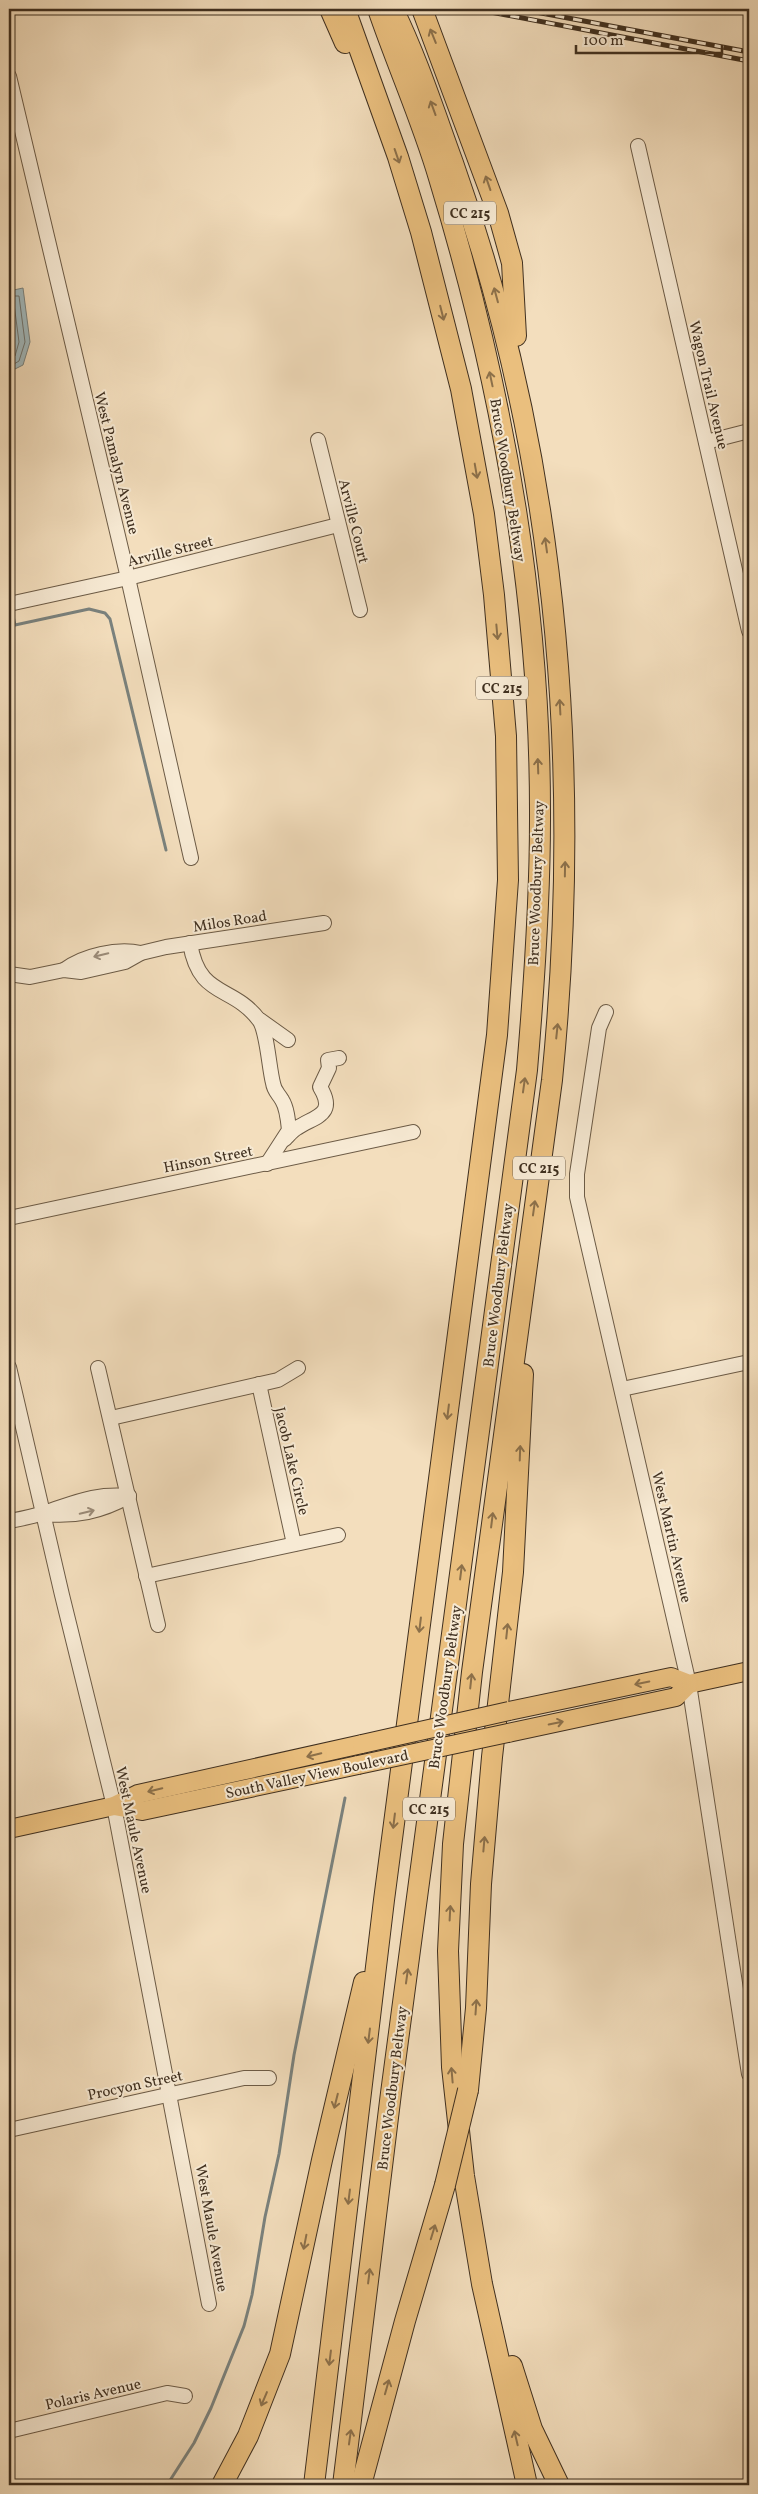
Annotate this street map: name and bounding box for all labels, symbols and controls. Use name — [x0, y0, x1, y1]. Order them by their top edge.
scale bar — [576, 22, 722, 54]
one-way arrow — [427, 28, 436, 43]
text: 100 m — [583, 31, 623, 52]
one-way arrow — [428, 100, 437, 116]
one-way arrow — [393, 148, 403, 164]
one-way arrow — [483, 176, 492, 191]
road number: CC 215 — [444, 202, 496, 224]
one-way arrow — [491, 287, 500, 303]
one-way arrow — [437, 304, 447, 320]
street label: Wagon Trail Avenue — [683, 319, 733, 452]
one-way arrow — [486, 372, 496, 388]
street label: West Pamalyn Avenue — [88, 390, 143, 537]
street label: Bruce Woodbury Beltway — [483, 397, 530, 564]
one-way arrow — [472, 463, 482, 479]
street label: Arville Court — [332, 477, 373, 566]
street label: Arville Street — [125, 532, 215, 573]
one-way arrow — [541, 537, 551, 553]
one-way arrow — [493, 624, 502, 640]
road number: CC 215 — [476, 676, 528, 700]
one-way arrow — [556, 699, 565, 715]
one-way arrow — [533, 758, 543, 774]
street label: Bruce Woodbury Beltway — [524, 800, 551, 966]
one-way arrow — [560, 861, 569, 877]
street label: Milos Road — [192, 906, 269, 939]
one-way arrow — [94, 951, 110, 960]
one-way arrow — [552, 1024, 562, 1040]
one-way arrow — [520, 1078, 530, 1094]
street label: Hinson Street — [162, 1142, 255, 1179]
road number: CC 215 — [513, 1156, 565, 1180]
one-way arrow — [529, 1201, 539, 1217]
street label: Bruce Woodbury Beltway — [479, 1202, 520, 1368]
one-way arrow — [443, 1404, 453, 1420]
street label: Jacob Lake Circle — [268, 1405, 313, 1518]
one-way arrow — [515, 1445, 525, 1462]
street label: West Martin Avenue — [645, 1470, 696, 1605]
one-way arrow — [78, 1507, 94, 1516]
one-way arrow — [487, 1512, 497, 1528]
one-way arrow — [456, 1564, 466, 1580]
street label: Bruce Woodbury Beltway — [425, 1604, 468, 1771]
one-way arrow — [415, 1617, 425, 1633]
one-way arrow — [502, 1623, 512, 1639]
one-way arrow — [466, 1674, 476, 1690]
one-way arrow — [635, 1679, 651, 1689]
one-way arrow — [548, 1718, 564, 1727]
street label: South Valley View Boulevard — [224, 1746, 411, 1805]
one-way arrow — [306, 1751, 322, 1760]
street label: West Maule Avenue — [109, 1765, 156, 1896]
one-way arrow — [148, 1786, 164, 1795]
road number: CC 215 — [403, 1798, 455, 1820]
one-way arrow — [389, 1813, 399, 1829]
one-way arrow — [480, 1837, 489, 1853]
one-way arrow — [445, 1905, 454, 1921]
one-way arrow — [402, 1968, 412, 1984]
one-way arrow — [471, 1999, 480, 2015]
street label: Bruce Woodbury Beltway — [373, 2005, 414, 2171]
one-way arrow — [364, 2027, 374, 2043]
street label: Procyon Street — [86, 2066, 185, 2107]
one-way arrow — [448, 2067, 457, 2083]
one-way arrow — [331, 2092, 340, 2108]
street label: West Maule Avenue — [189, 2163, 232, 2294]
one-way arrow — [344, 2189, 354, 2205]
one-way arrow — [429, 2224, 439, 2240]
one-way arrow — [299, 2234, 309, 2250]
one-way arrow — [364, 2268, 374, 2284]
one-way arrow — [325, 2350, 335, 2366]
street label: Polaris Avenue — [43, 2374, 143, 2417]
one-way arrow — [382, 2380, 392, 2396]
one-way arrow — [258, 2391, 268, 2406]
one-way arrow — [345, 2429, 355, 2445]
one-way arrow — [511, 2430, 520, 2446]

